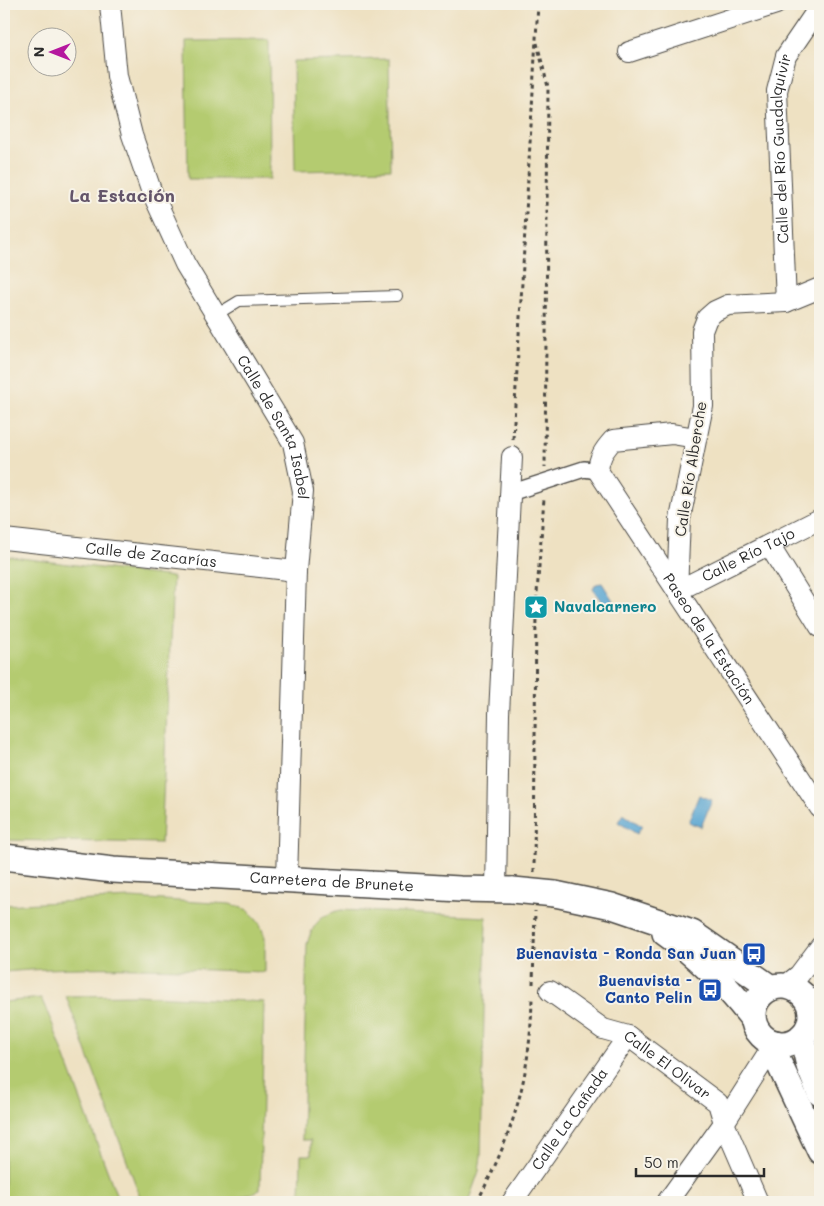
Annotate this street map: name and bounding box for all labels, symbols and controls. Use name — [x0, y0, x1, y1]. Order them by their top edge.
north arrow — [28, 28, 78, 78]
text: N — [29, 47, 48, 57]
street label: Calle del Río Guadalquivir — [765, 51, 795, 244]
district label: La Estación — [69, 183, 175, 207]
street label: Calle de Santa Isabel — [233, 351, 315, 500]
street label: Calle Río Alberche — [669, 400, 711, 538]
street label: Calle Río Tajo — [698, 522, 798, 586]
street label: Calle de Zacarías — [85, 537, 218, 571]
street label: Paseo de la Estación — [659, 569, 760, 708]
place icon: Navalcarnero — [523, 594, 549, 620]
place label: Navalcarnero — [554, 596, 656, 616]
street label: Carretera de Brunete — [249, 867, 415, 895]
bus stop icon: Buenavista - Ronda San Juan — [741, 941, 767, 967]
place label: Buenavista - Ronda San Juan — [516, 943, 736, 963]
place label: Buenavista - Canto Pelin — [598, 970, 692, 1007]
bus stop icon: Buenavista - Canto Pelin — [697, 977, 723, 1003]
street label: Calle El Olivar — [620, 1025, 715, 1103]
street label: Calle La Cañada — [526, 1064, 612, 1174]
scale bar — [636, 1146, 764, 1178]
text: 50 m — [644, 1152, 679, 1172]

